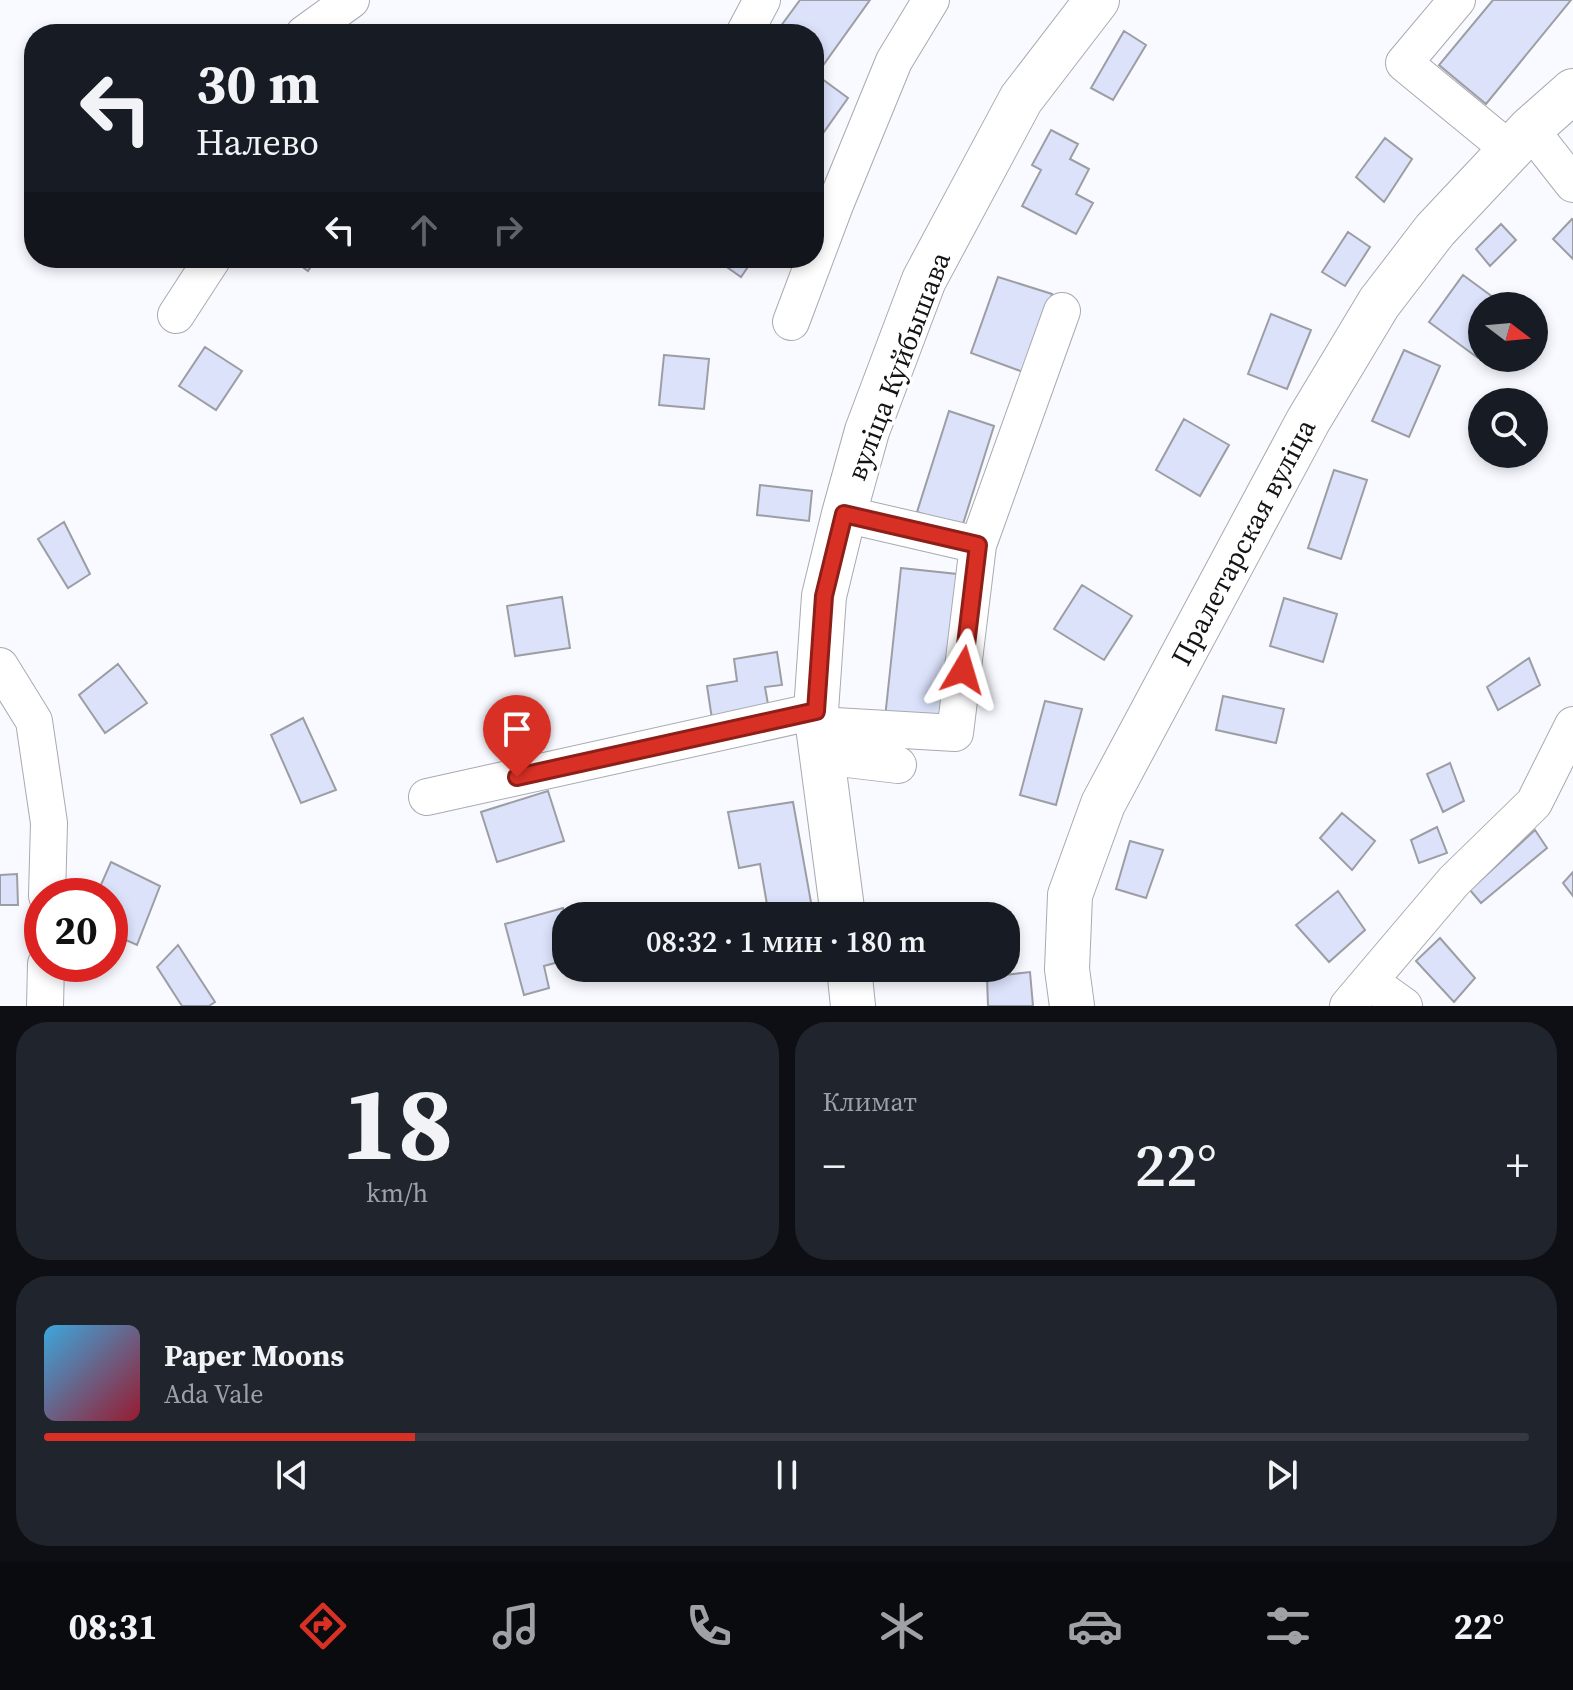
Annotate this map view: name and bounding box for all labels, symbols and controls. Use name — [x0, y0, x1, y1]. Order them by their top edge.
text: 30 m — [196, 45, 319, 122]
icon: left — [64, 56, 168, 160]
text: Налево — [196, 118, 319, 167]
icon: left — [318, 208, 362, 252]
icon: ahead — [402, 208, 446, 252]
icon: right — [486, 208, 530, 252]
street label: вуліца Куйбышава — [837, 245, 959, 486]
north arrow — [1468, 292, 1548, 372]
map controls — [1468, 292, 1548, 468]
button: search — [1468, 388, 1548, 468]
street label: Пралетарская вуліца — [1162, 411, 1325, 672]
position arrow — [921, 628, 1005, 712]
pin — [483, 695, 551, 777]
icon: arrive — [495, 707, 539, 751]
speed limit sign: 20 — [24, 878, 128, 982]
text: 08:32 · 1 мин · 180 m — [646, 921, 926, 962]
text: 18 — [341, 1051, 454, 1194]
text: Климат — [823, 1084, 917, 1120]
text: 22° — [1135, 1124, 1217, 1206]
text: − — [823, 1135, 846, 1196]
text: + — [1506, 1135, 1529, 1196]
text: km/h — [366, 1175, 428, 1211]
text: Paper Moons — [164, 1335, 344, 1376]
text: Ada Vale — [164, 1376, 263, 1412]
icon: previous — [270, 1453, 314, 1497]
icon: pause — [765, 1453, 809, 1497]
icon: next — [1260, 1453, 1304, 1497]
icon: directions — [295, 1598, 351, 1654]
icon: music — [488, 1598, 544, 1654]
icon: phone — [681, 1598, 737, 1654]
icon: climate — [874, 1598, 930, 1654]
icon: car — [1067, 1598, 1123, 1654]
icon: filters — [1260, 1598, 1316, 1654]
text: 08:31 — [69, 1602, 157, 1651]
text: 22° — [1454, 1602, 1504, 1651]

